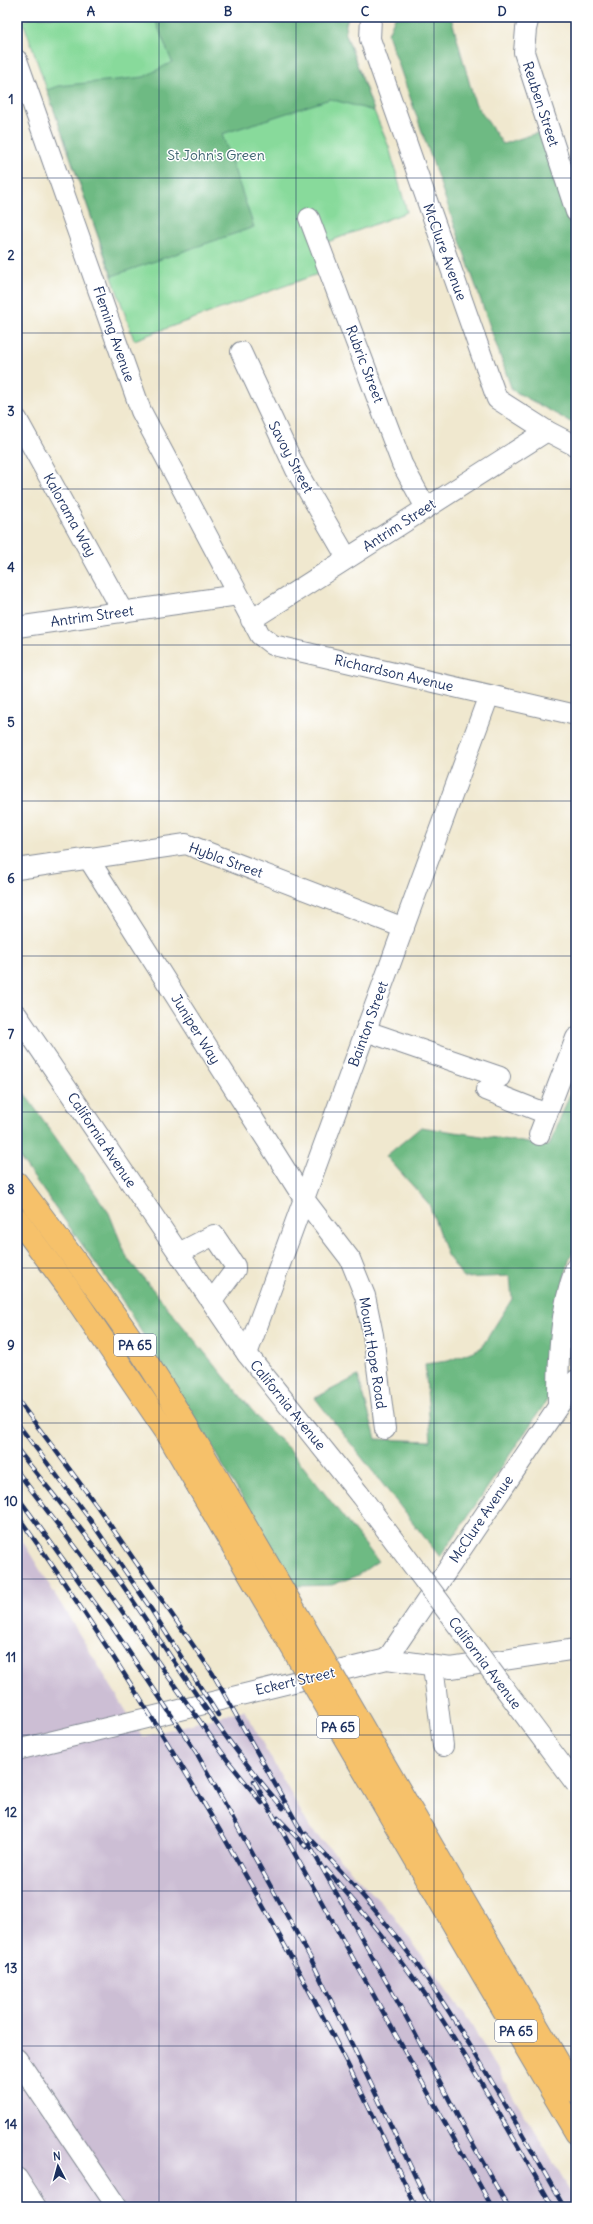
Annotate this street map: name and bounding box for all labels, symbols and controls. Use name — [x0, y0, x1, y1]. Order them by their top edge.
text: A — [87, 3, 96, 20]
text: B — [224, 3, 233, 20]
text: C — [361, 3, 370, 20]
text: D — [497, 3, 507, 20]
street label: Reuben Street — [519, 59, 563, 149]
text: 1 — [8, 91, 14, 108]
park label: St John's Green — [167, 146, 265, 164]
street label: McClure Avenue — [419, 201, 471, 303]
text: 2 — [7, 247, 15, 264]
street label: Fleming Avenue — [89, 284, 139, 384]
street label: Rubric Street — [342, 323, 388, 405]
text: 3 — [7, 403, 15, 420]
street label: Savoy Street — [264, 418, 318, 496]
street label: Kalorama Way — [40, 470, 100, 560]
street label: Antrim Street — [359, 495, 439, 555]
text: 4 — [7, 559, 15, 576]
street label: Antrim Street — [49, 601, 135, 631]
street label: Richardson Avenue — [333, 651, 455, 695]
text: 5 — [7, 714, 15, 731]
street label: Hybla Street — [186, 838, 266, 882]
text: 6 — [7, 870, 15, 887]
street label: Bainton Street — [344, 979, 392, 1069]
street label: Juniper Way — [167, 991, 225, 1067]
text: 7 — [8, 1026, 15, 1043]
street label: California Avenue — [64, 1089, 140, 1191]
text: 8 — [7, 1181, 15, 1198]
street label: Mount Hope Road — [355, 1296, 391, 1410]
road number: PA 65 — [114, 1334, 156, 1356]
text: 9 — [7, 1337, 15, 1354]
street label: California Avenue — [246, 1356, 330, 1454]
street label: McClure Avenue — [445, 1472, 517, 1566]
text: 10 — [4, 1493, 18, 1510]
street label: California Avenue — [444, 1613, 526, 1713]
text: 11 — [6, 1649, 16, 1666]
street label: Eckert Street — [254, 1663, 337, 1699]
road number: PA 65 — [317, 1716, 359, 1738]
text: 12 — [5, 1804, 17, 1821]
text: 13 — [5, 1960, 17, 1977]
road number: PA 65 — [495, 2020, 537, 2042]
text: 14 — [5, 2116, 18, 2133]
north arrow — [38, 2146, 78, 2186]
text: N — [52, 2149, 61, 2163]

